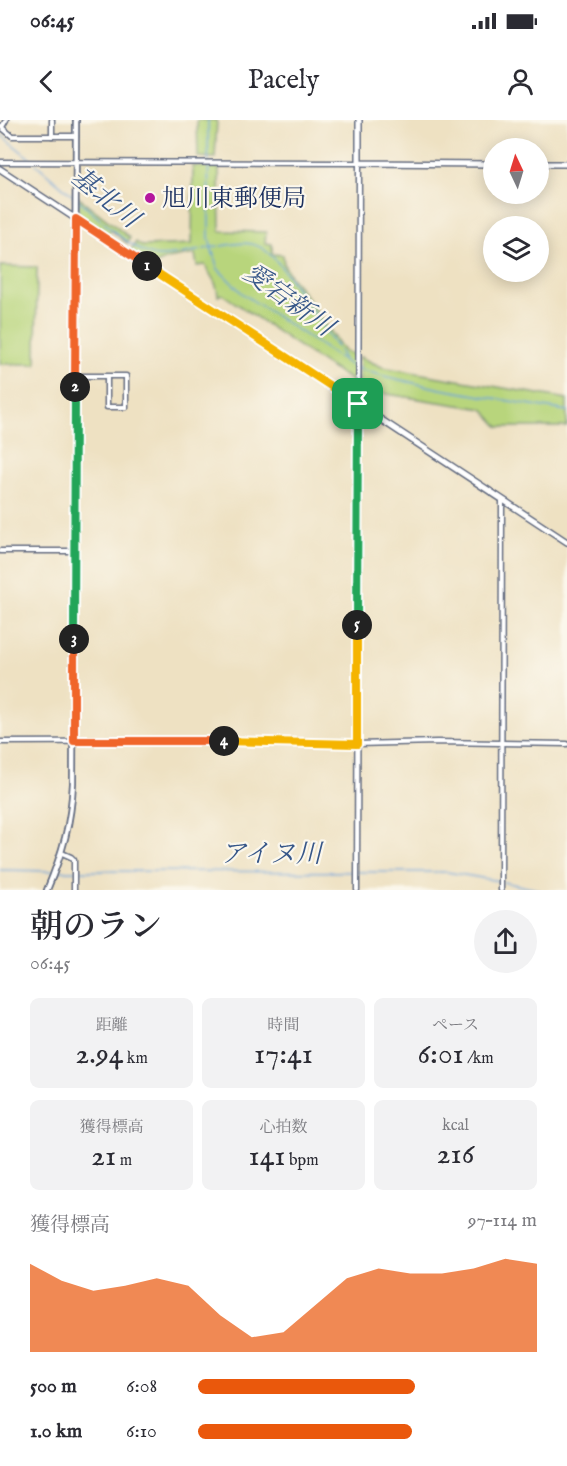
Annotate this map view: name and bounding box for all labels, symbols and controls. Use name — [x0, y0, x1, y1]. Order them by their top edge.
text: 06:45 — [30, 7, 75, 35]
text: Pacely — [248, 64, 319, 98]
icon: back — [30, 65, 63, 98]
icon: person — [504, 65, 537, 98]
north arrow — [483, 138, 549, 204]
map controls — [483, 138, 549, 282]
water label: 基北川 — [64, 161, 148, 237]
place label: 旭川東郵便局 — [162, 184, 306, 215]
marker: 旭川東郵便局 — [143, 191, 157, 205]
button: layers — [483, 216, 549, 282]
pin: 1 — [132, 251, 162, 281]
text: 1 — [144, 256, 150, 276]
water label: 愛宕新川 — [236, 256, 342, 346]
pin: 2 — [60, 372, 90, 402]
text: 2 — [71, 377, 79, 397]
pin — [332, 378, 383, 429]
icon: arrive — [341, 387, 374, 420]
pin: 5 — [342, 610, 372, 640]
text: 5 — [354, 615, 360, 635]
pin: 3 — [59, 624, 89, 654]
text: 3 — [71, 629, 77, 649]
pin: 4 — [209, 726, 239, 756]
text: 4 — [220, 731, 228, 751]
water label: アイヌ川 — [220, 838, 325, 871]
text: 朝のラン — [30, 907, 162, 949]
button: share — [474, 910, 537, 973]
text: 06:45 — [30, 951, 71, 976]
text: 距離 — [95, 1016, 128, 1036]
text: 時間 — [267, 1016, 300, 1036]
text: ペース — [432, 1016, 479, 1036]
text: 2.94 — [75, 1036, 123, 1074]
text: 17:41 — [254, 1036, 313, 1074]
text: 6:01 — [417, 1036, 464, 1074]
text: km — [123, 1049, 148, 1069]
text: /km — [464, 1049, 494, 1069]
text: kcal — [442, 1116, 469, 1136]
text: 獲得標高 — [79, 1118, 144, 1138]
text: 心拍数 — [259, 1118, 308, 1138]
text: 216 — [437, 1136, 474, 1174]
text: 21 — [91, 1138, 116, 1176]
text: 141 — [248, 1138, 286, 1176]
text: m — [116, 1151, 132, 1171]
text: bpm — [286, 1151, 319, 1171]
text: 97–114 m — [468, 1208, 537, 1233]
text: 獲得標高 — [30, 1213, 110, 1238]
text: 500 m — [30, 1374, 77, 1399]
text: 6:08 — [126, 1374, 157, 1399]
text: 1.0 km — [30, 1419, 82, 1444]
text: 6:10 — [126, 1419, 157, 1444]

